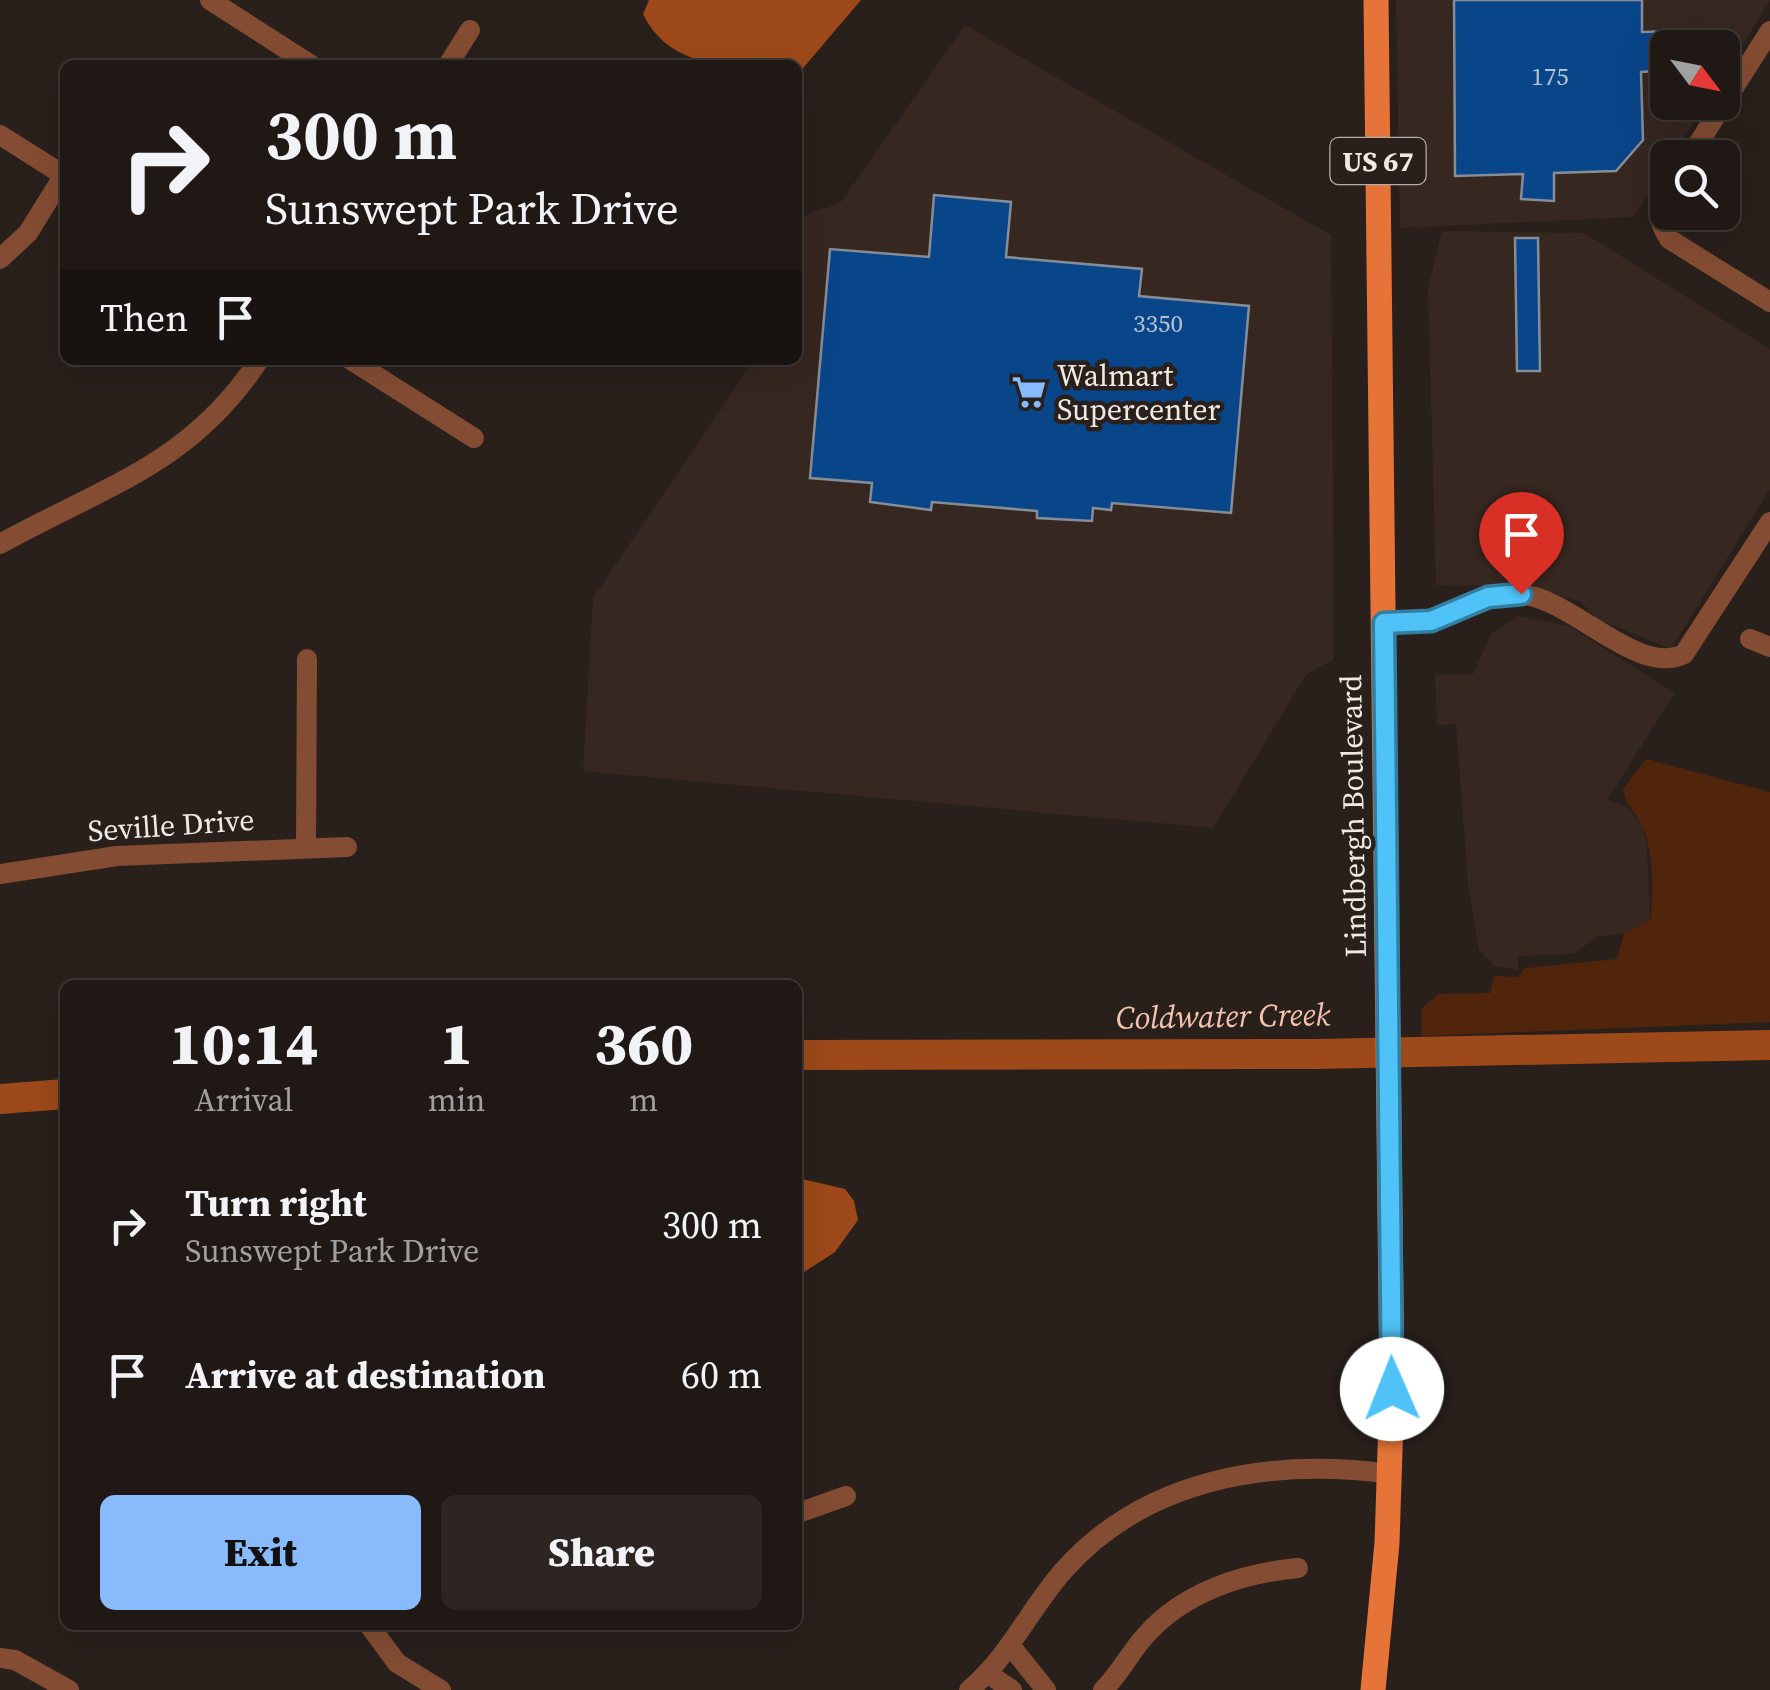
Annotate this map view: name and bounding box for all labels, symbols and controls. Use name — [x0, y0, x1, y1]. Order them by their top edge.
north arrow — [1650, 30, 1740, 120]
map controls — [1650, 30, 1740, 230]
house number: 175 — [1531, 59, 1569, 93]
text: 300 m — [265, 86, 457, 182]
icon: right — [100, 100, 230, 230]
road number: US 67 — [1330, 138, 1426, 184]
button: search — [1650, 140, 1740, 230]
text: Sunswept Park Drive — [265, 177, 679, 239]
icon: arrive — [208, 290, 263, 345]
text: Then — [100, 292, 188, 344]
house number: 3350 — [1133, 306, 1183, 340]
place label: Walmart Supercenter — [1057, 355, 1220, 430]
supermarket icon: Walmart Supercenter — [1010, 373, 1048, 411]
pin — [1479, 492, 1564, 595]
icon: arrive — [1494, 507, 1549, 562]
street label: Lindbergh Boulevard — [1330, 674, 1376, 958]
street label: Seville Drive — [86, 799, 256, 851]
water label: Coldwater Creek — [1115, 992, 1332, 1040]
text: 10:14 — [169, 1002, 319, 1084]
text: 1 — [440, 1002, 473, 1084]
text: 360 — [594, 1002, 693, 1084]
text: Arrival — [194, 1078, 293, 1122]
text: min — [428, 1078, 485, 1122]
text: m — [629, 1078, 658, 1122]
text: Turn right — [185, 1177, 367, 1229]
icon: right — [100, 1198, 155, 1253]
text: 300 m — [662, 1199, 762, 1251]
text: Sunswept Park Drive — [185, 1229, 479, 1273]
position arrow — [1340, 1337, 1444, 1441]
icon: arrive — [100, 1348, 155, 1403]
text: Arrive at destination — [185, 1349, 546, 1401]
text: 60 m — [681, 1349, 762, 1401]
button: Exit — [100, 1495, 421, 1610]
button: Share — [441, 1495, 762, 1610]

